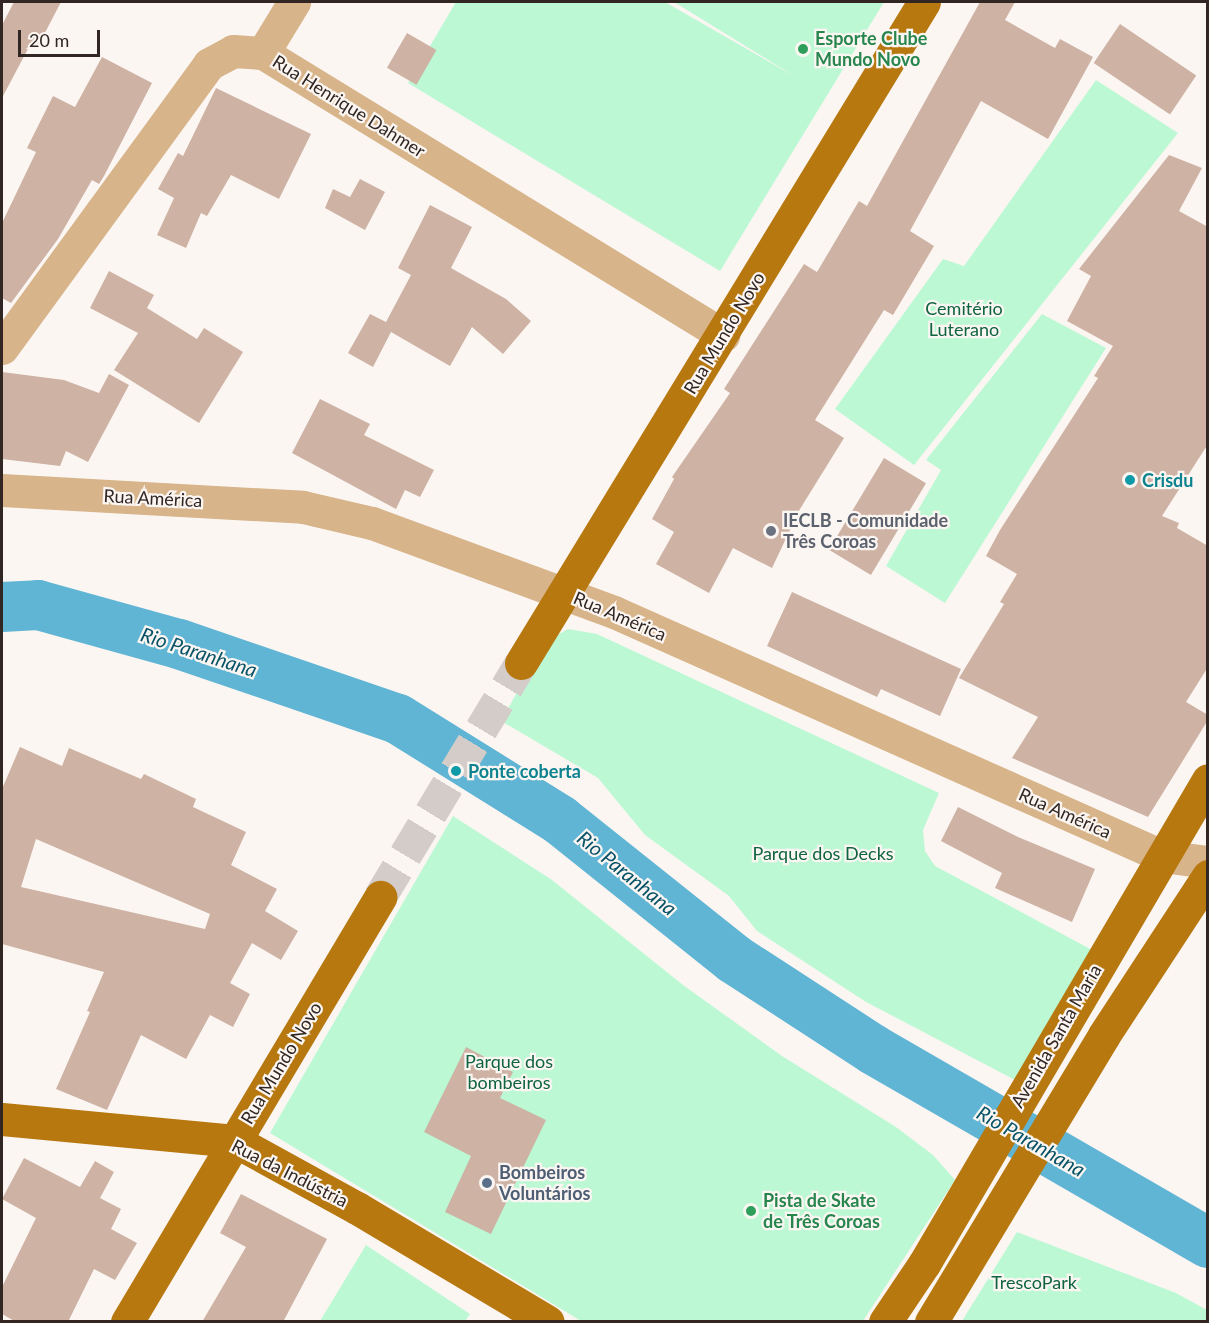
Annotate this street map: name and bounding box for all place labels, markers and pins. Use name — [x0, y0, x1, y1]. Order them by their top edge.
place label: Esporte Clube Mundo Novo — [815, 28, 927, 70]
marker: Esporte Clube Mundo Novo — [796, 42, 810, 56]
place label: Crisdu — [1142, 469, 1193, 491]
marker: Crisdu — [1123, 473, 1137, 487]
place label: IECLB - Comunidade Três Coroas — [783, 510, 948, 552]
marker: IECLB - Comunidade Três Coroas — [764, 524, 778, 538]
place label: Ponte coberta — [468, 760, 581, 782]
marker: Ponte coberta — [449, 764, 463, 778]
place label: Bombeiros Voluntários — [499, 1162, 590, 1204]
marker: Bombeiros Voluntários — [480, 1176, 494, 1190]
place label: Pista de Skate de Três Coroas — [763, 1190, 880, 1232]
marker: Pista de Skate de Três Coroas — [744, 1204, 758, 1218]

